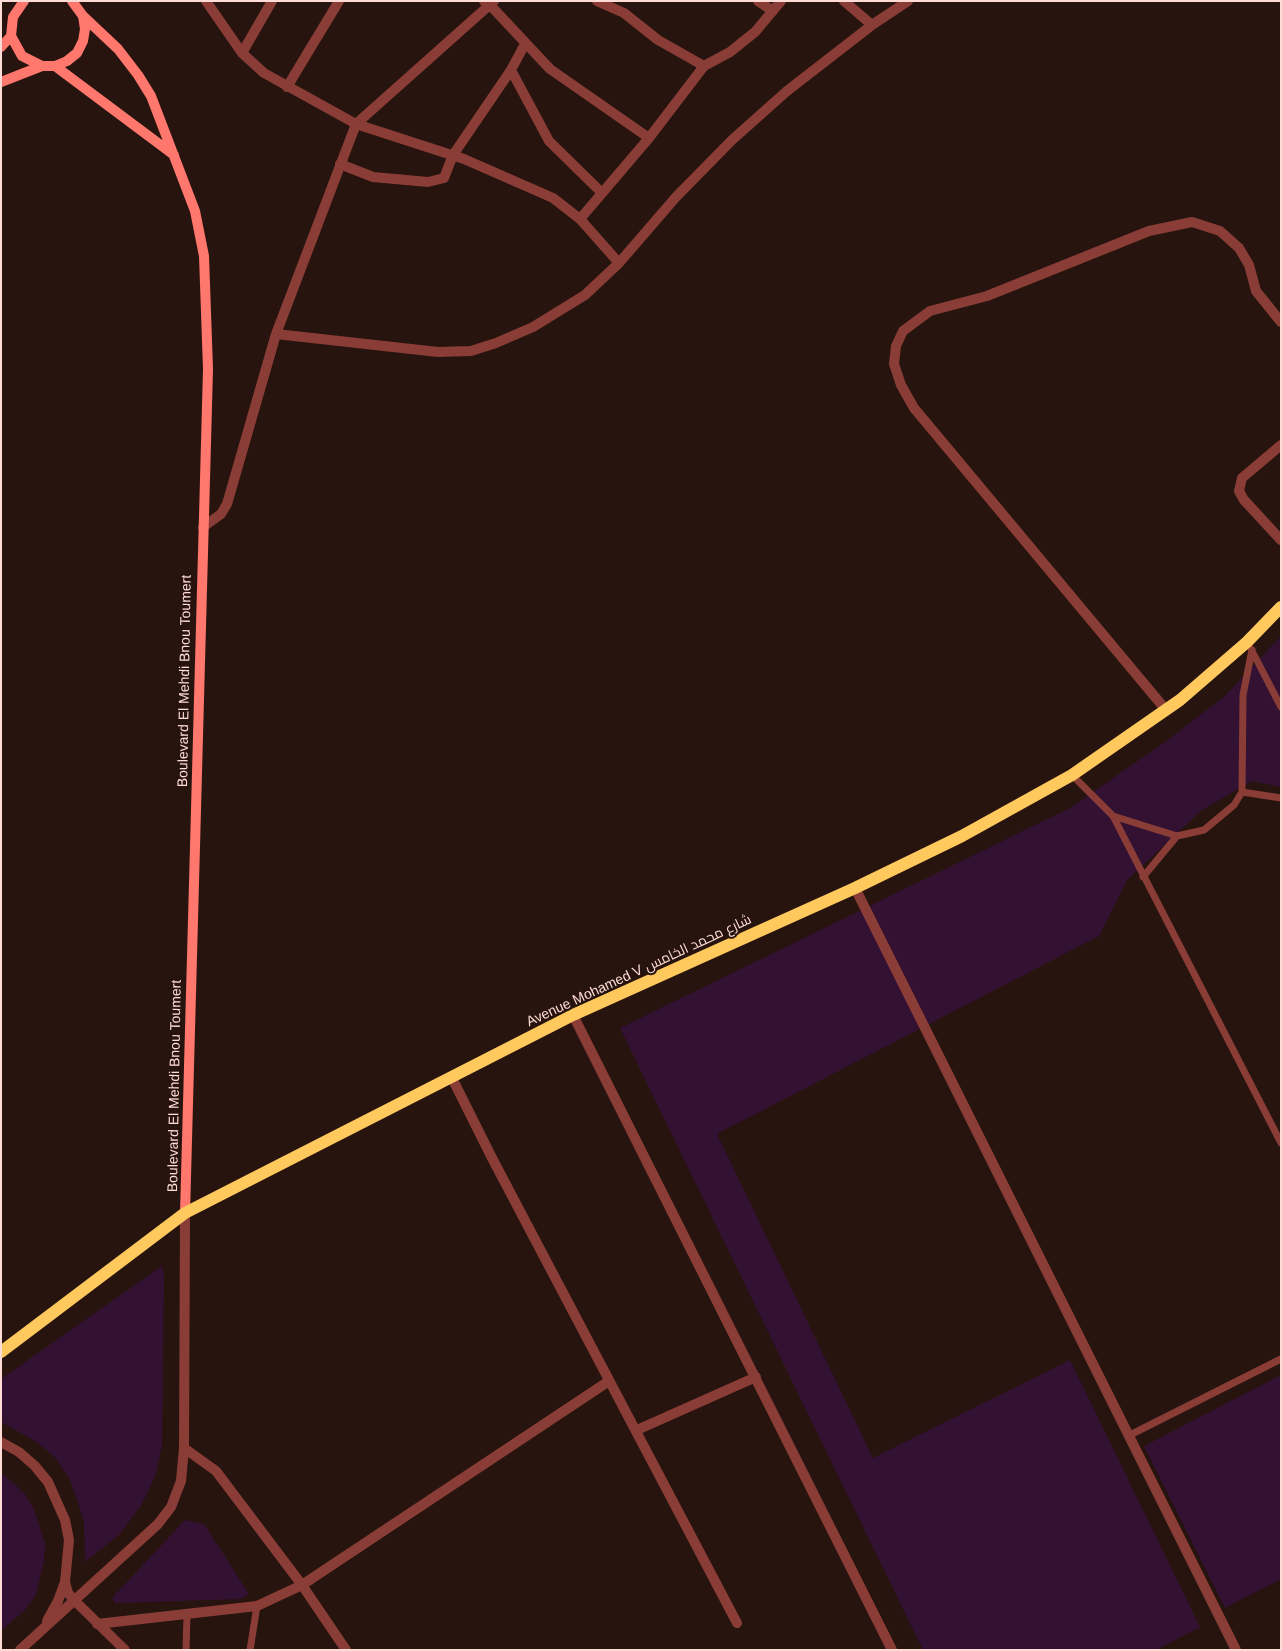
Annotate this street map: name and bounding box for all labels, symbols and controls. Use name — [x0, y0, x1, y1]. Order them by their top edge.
street label: Boulevard El Mehdi Bnou Toumert — [175, 575, 195, 787]
street label: Avenue Mohamed V شارع محمد الخامس — [524, 911, 754, 1031]
street label: Boulevard El Mehdi Bnou Toumert — [165, 980, 185, 1192]

